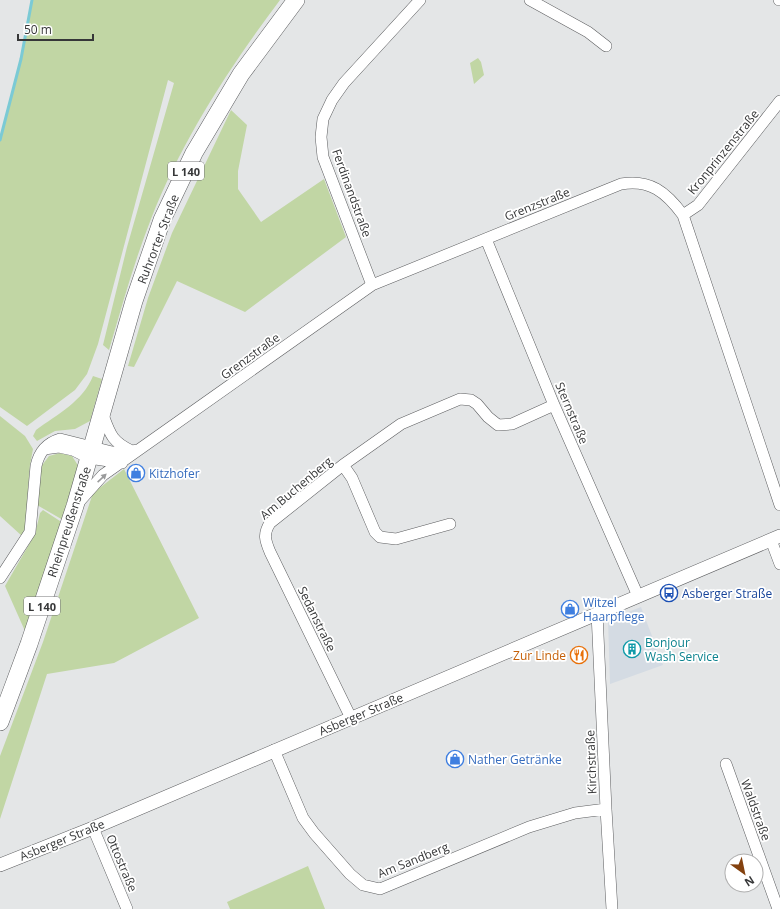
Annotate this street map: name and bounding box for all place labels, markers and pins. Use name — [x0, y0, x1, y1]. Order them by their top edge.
shop icon: Kitzhofer — [126, 463, 146, 483]
place label: Kitzhofer — [149, 465, 200, 482]
bus stop icon: Asberger Straße — [659, 583, 679, 603]
place label: Asberger Straße — [682, 585, 772, 602]
place label: Witzel Haarpflege — [583, 594, 645, 625]
shop icon: Witzel Haarpflege — [560, 599, 580, 619]
place label: Bonjour Wash Service — [645, 634, 719, 665]
building icon: Bonjour Wash Service — [622, 639, 642, 659]
restaurant icon: Zur Linde — [569, 645, 589, 665]
place label: Zur Linde — [513, 647, 566, 664]
shop icon: Nather Getränke — [445, 749, 465, 769]
place label: Nather Getränke — [468, 751, 562, 768]

